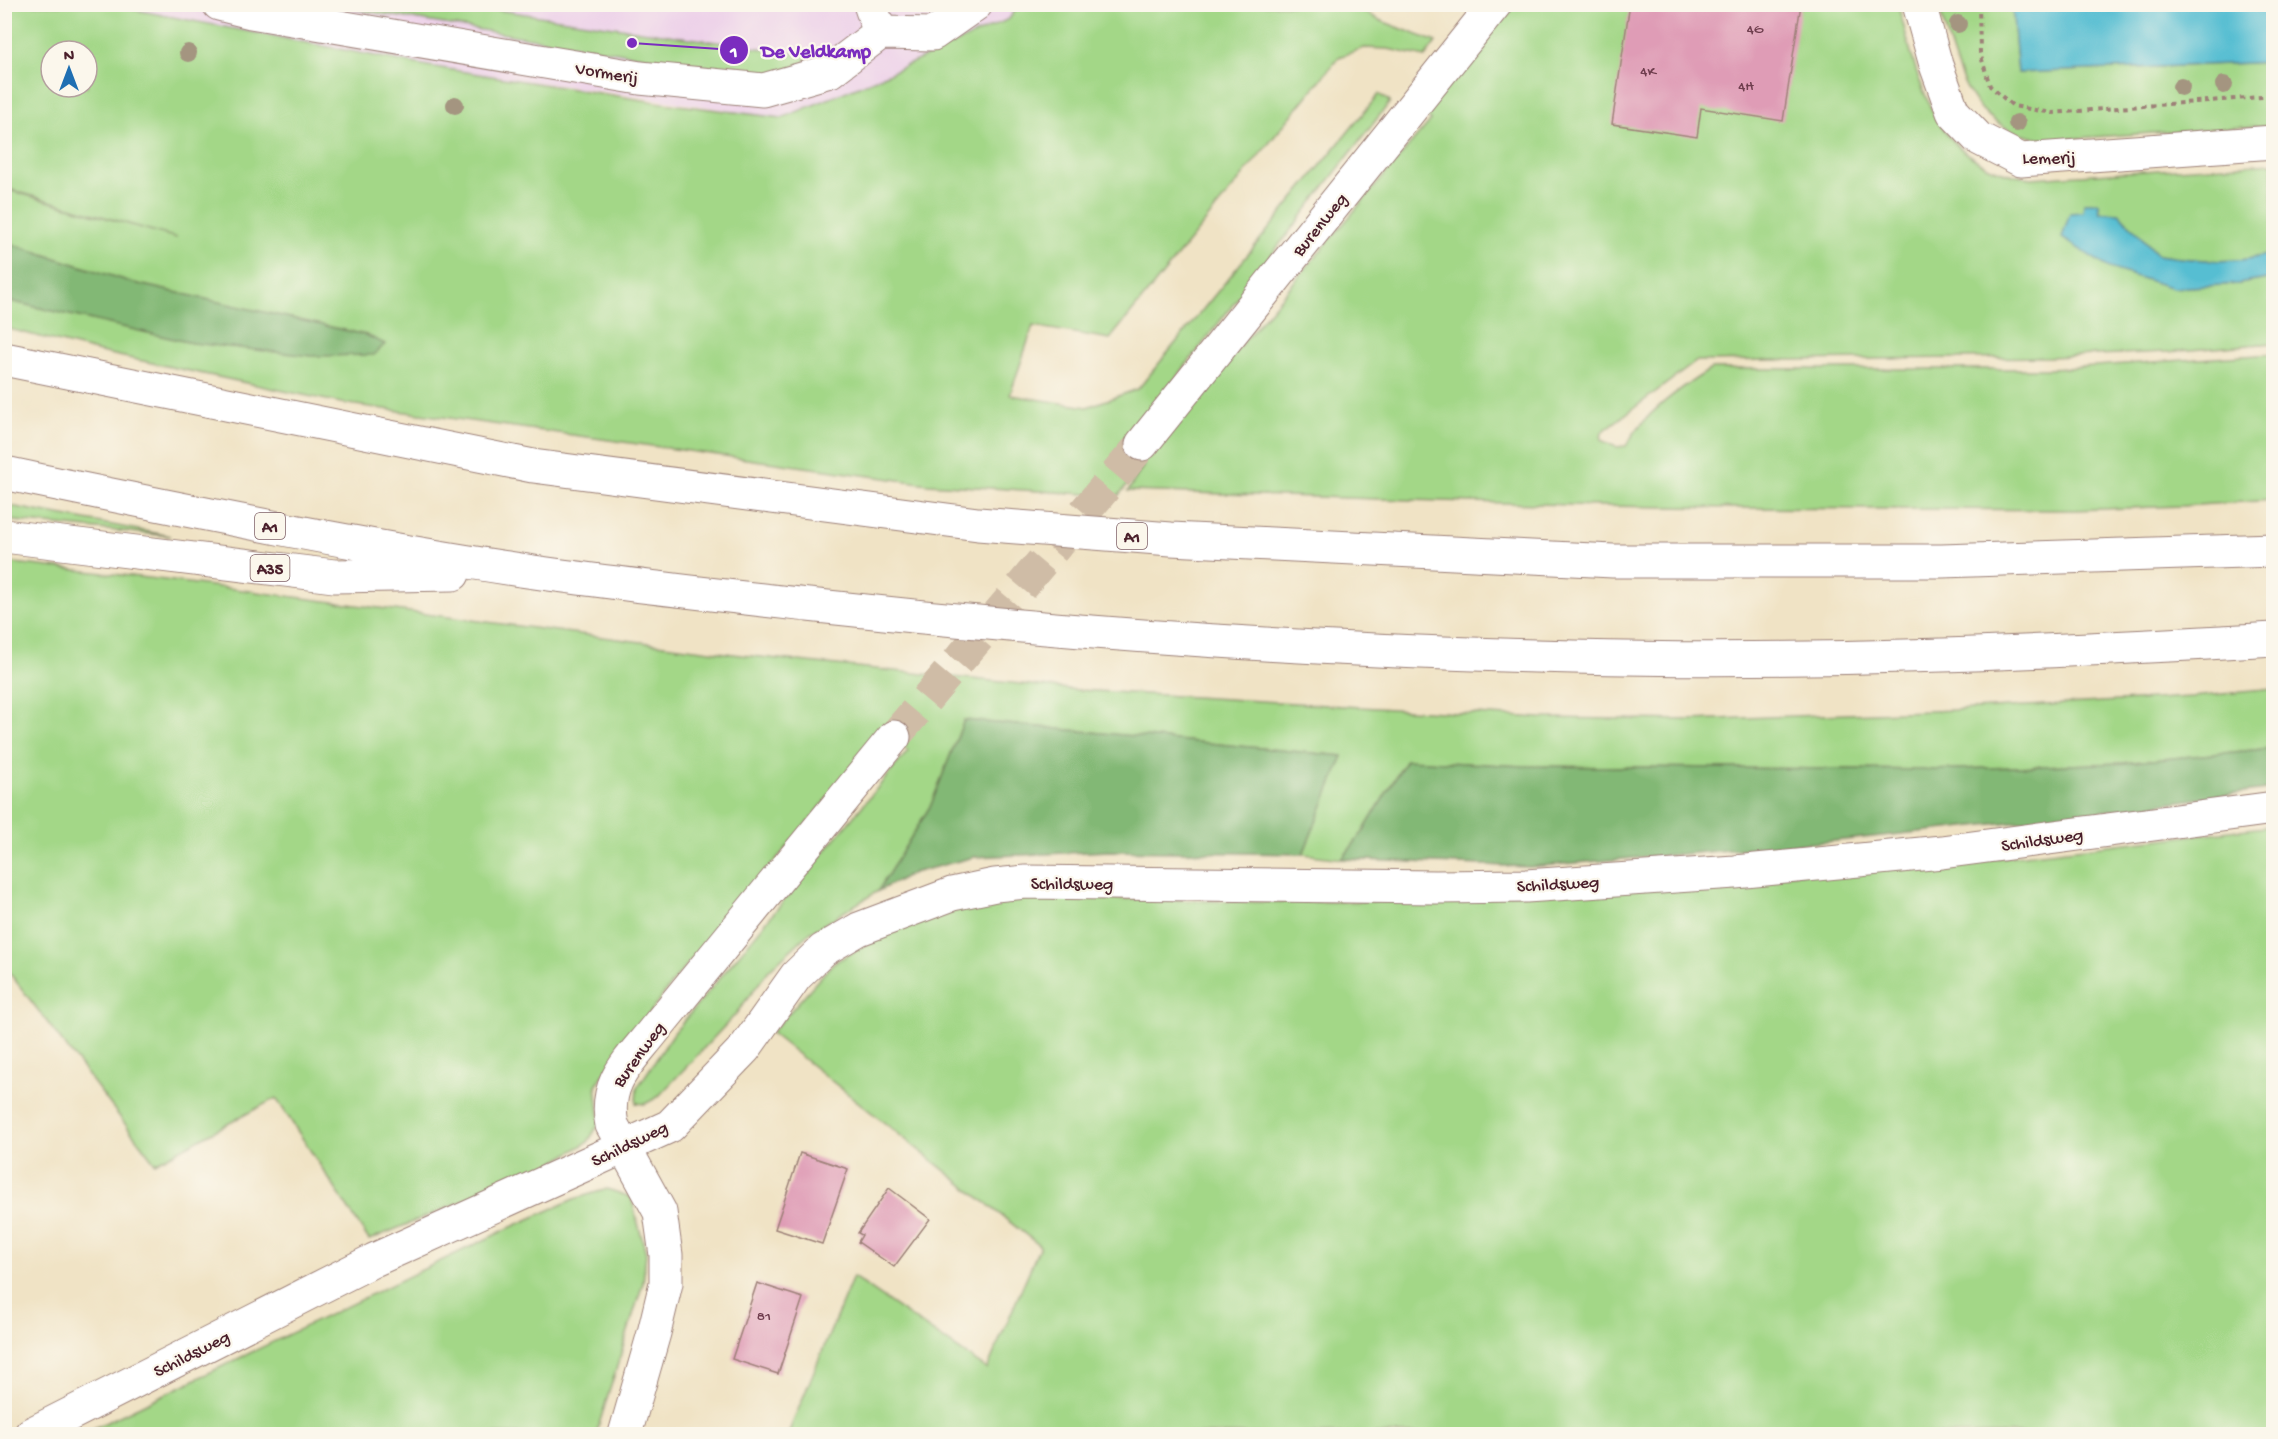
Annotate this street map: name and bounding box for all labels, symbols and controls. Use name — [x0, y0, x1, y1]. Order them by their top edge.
house number: 4G — [1747, 21, 1764, 39]
callout: De Veldkamp — [719, 31, 883, 69]
north arrow — [39, 39, 99, 99]
text: De Veldkamp — [759, 42, 871, 65]
text: 1 — [729, 43, 738, 64]
text: N — [64, 48, 75, 67]
street label: Vormerij — [573, 59, 640, 90]
house number: 4K — [1640, 63, 1657, 81]
house number: 4H — [1738, 78, 1754, 96]
street label: Lemerij — [2022, 149, 2076, 170]
street label: Burenweg — [1288, 190, 1353, 262]
road number: A1 — [255, 513, 285, 539]
road number: A1 — [1117, 523, 1147, 549]
road number: A35 — [250, 555, 290, 581]
street label: Schildsweg — [2000, 825, 2085, 858]
street label: Schildsweg — [1516, 873, 1600, 898]
street label: Schildsweg — [1031, 875, 1113, 896]
street label: Burenweg — [609, 1019, 671, 1093]
street label: Schildsweg — [588, 1118, 672, 1173]
house number: 81 — [757, 1308, 771, 1326]
street label: Schildsweg — [151, 1327, 234, 1383]

